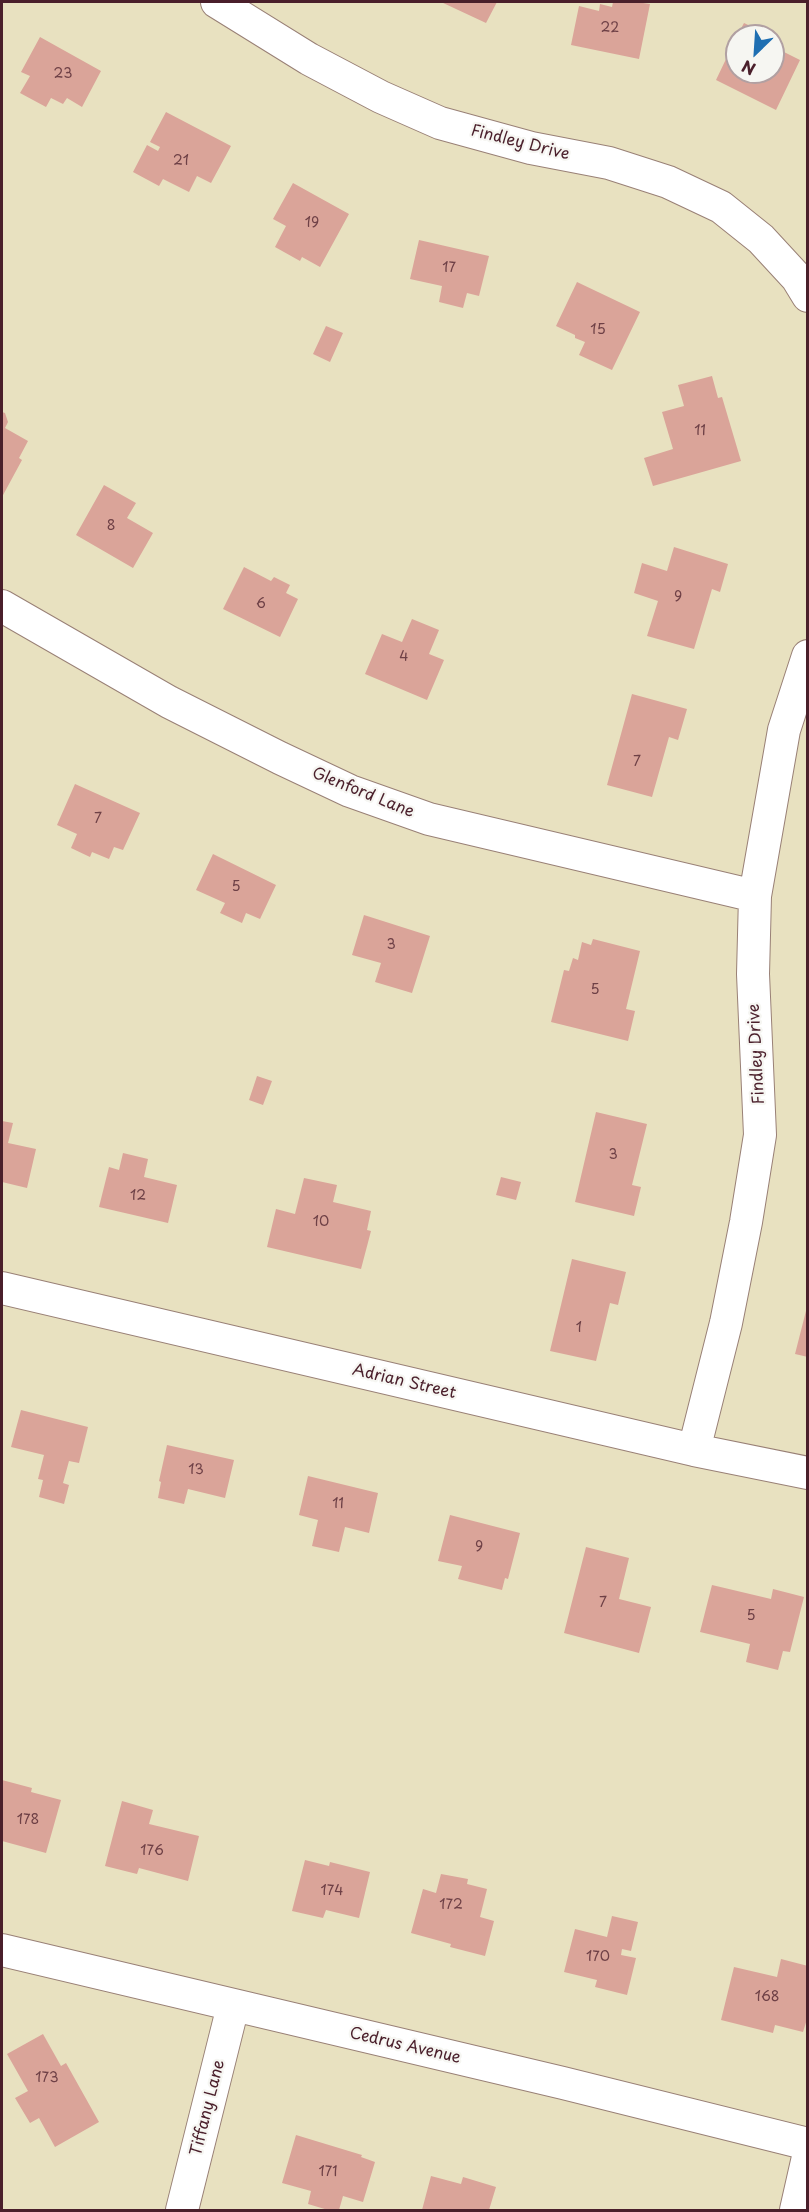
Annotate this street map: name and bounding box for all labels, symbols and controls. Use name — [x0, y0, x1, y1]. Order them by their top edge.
house number: 22 — [601, 20, 619, 36]
north arrow — [725, 24, 785, 84]
text: N — [737, 55, 759, 82]
house number: 23 — [54, 66, 72, 82]
street label: Findley Drive — [469, 121, 571, 165]
house number: 21 — [173, 153, 189, 169]
house number: 19 — [305, 215, 319, 231]
house number: 17 — [442, 260, 456, 276]
house number: 15 — [590, 322, 606, 338]
house number: 11 — [694, 423, 706, 439]
house number: 8 — [107, 518, 115, 534]
house number: 9 — [674, 589, 682, 605]
house number: 6 — [256, 596, 266, 612]
house number: 4 — [399, 649, 409, 665]
house number: 7 — [633, 754, 641, 770]
street label: Glenford Lane — [309, 764, 417, 822]
house number: 7 — [94, 811, 102, 827]
house number: 5 — [231, 879, 241, 895]
house number: 3 — [386, 937, 396, 953]
house number: 5 — [590, 982, 600, 998]
street label: Findley Drive — [745, 1003, 769, 1105]
house number: 3 — [608, 1147, 618, 1163]
house number: 12 — [130, 1188, 146, 1204]
house number: 10 — [313, 1214, 329, 1230]
house number: 1 — [576, 1320, 582, 1336]
street label: Adrian Street — [350, 1361, 458, 1403]
house number: 13 — [188, 1462, 204, 1478]
house number: 11 — [332, 1496, 344, 1512]
house number: 9 — [475, 1539, 483, 1555]
house number: 7 — [599, 1595, 607, 1611]
house number: 5 — [746, 1608, 756, 1624]
house number: 178 — [17, 1812, 39, 1828]
house number: 176 — [140, 1843, 164, 1859]
house number: 174 — [320, 1883, 344, 1899]
house number: 172 — [439, 1897, 463, 1913]
house number: 170 — [586, 1949, 610, 1965]
house number: 168 — [755, 1989, 779, 2005]
street label: Cedrus Avenue — [348, 2024, 462, 2068]
street label: Tiffany Lane — [187, 2058, 229, 2158]
house number: 173 — [35, 2070, 59, 2086]
house number: 171 — [318, 2164, 338, 2180]

